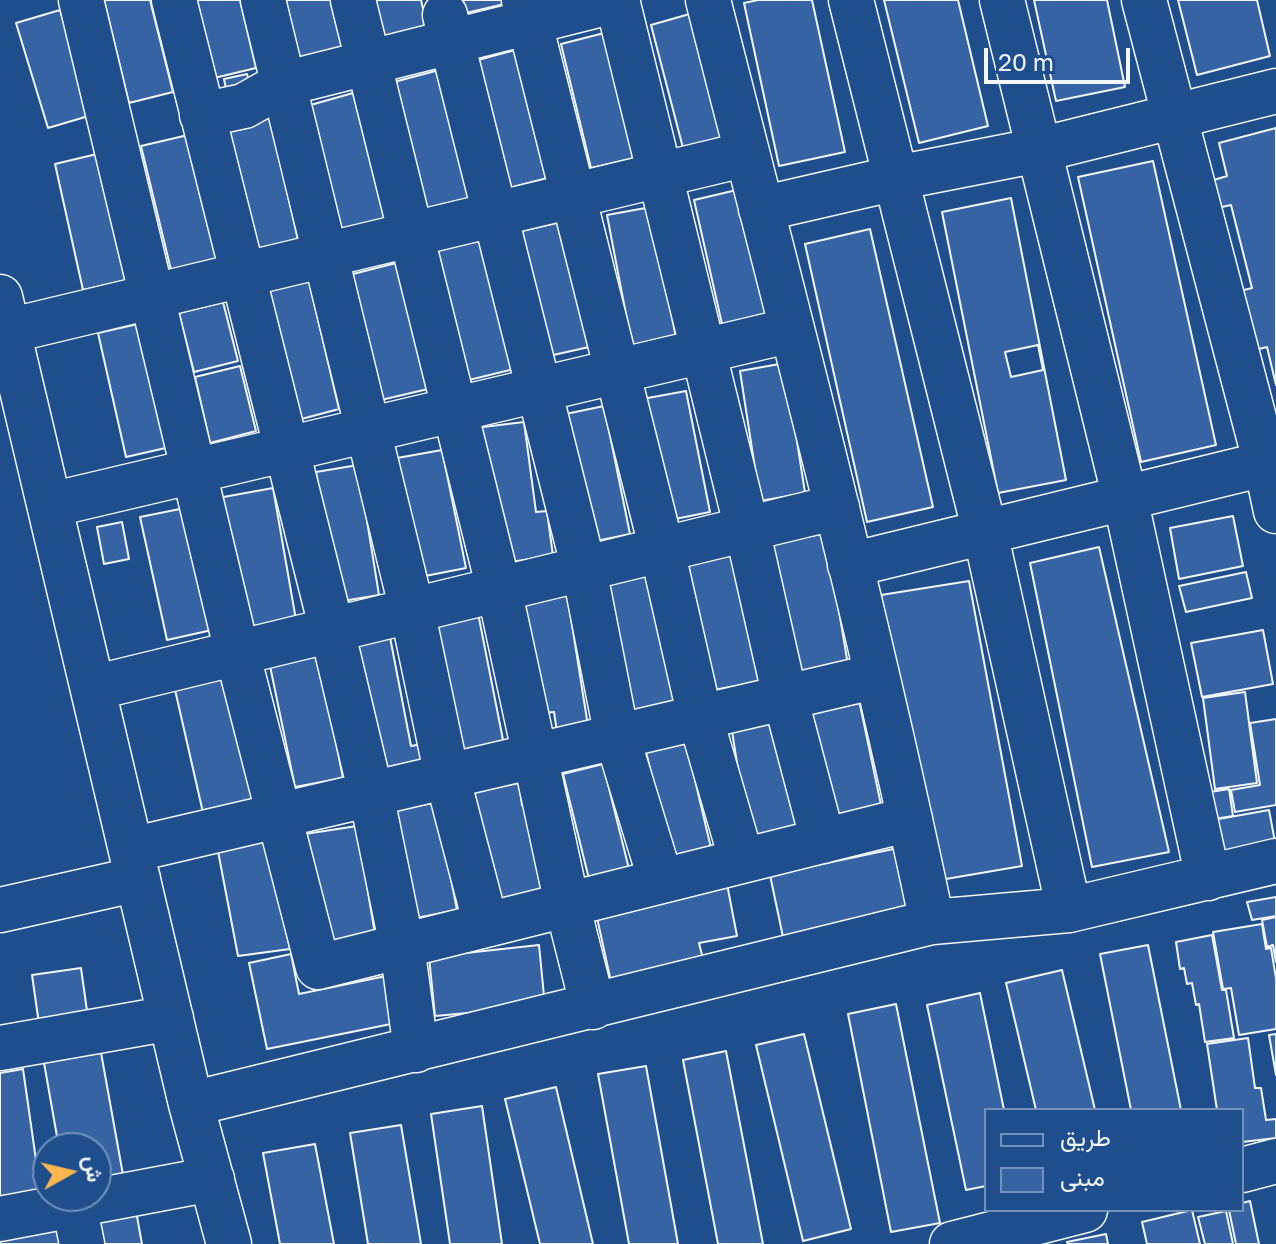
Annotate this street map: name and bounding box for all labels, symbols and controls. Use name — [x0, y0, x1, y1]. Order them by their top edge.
scale bar — [988, 32, 1134, 82]
text: 20 m — [998, 47, 1054, 76]
legend — [984, 1108, 1244, 1212]
text: طريق — [1060, 1122, 1111, 1151]
north arrow — [32, 1132, 112, 1212]
text: ش — [79, 1154, 109, 1184]
text: مبنى — [1060, 1162, 1105, 1191]

